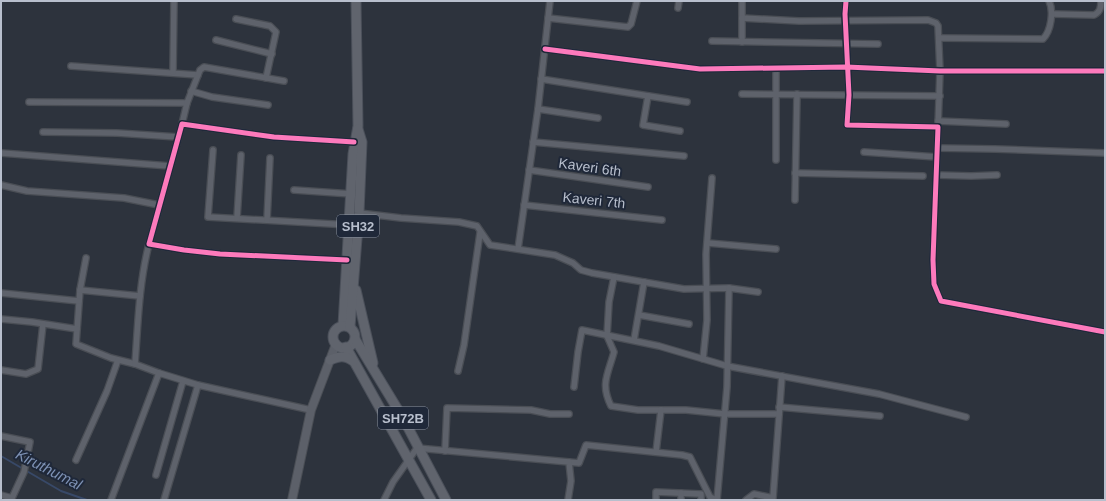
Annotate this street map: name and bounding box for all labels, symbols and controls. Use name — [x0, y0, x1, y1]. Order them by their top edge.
street label: Kaveri 6th — [558, 155, 622, 179]
street label: Kaveri 7th — [562, 189, 626, 211]
road number: SH32 — [337, 215, 379, 237]
road number: SH72B — [378, 407, 428, 429]
water label: Kiruthumal — [13, 445, 85, 493]

